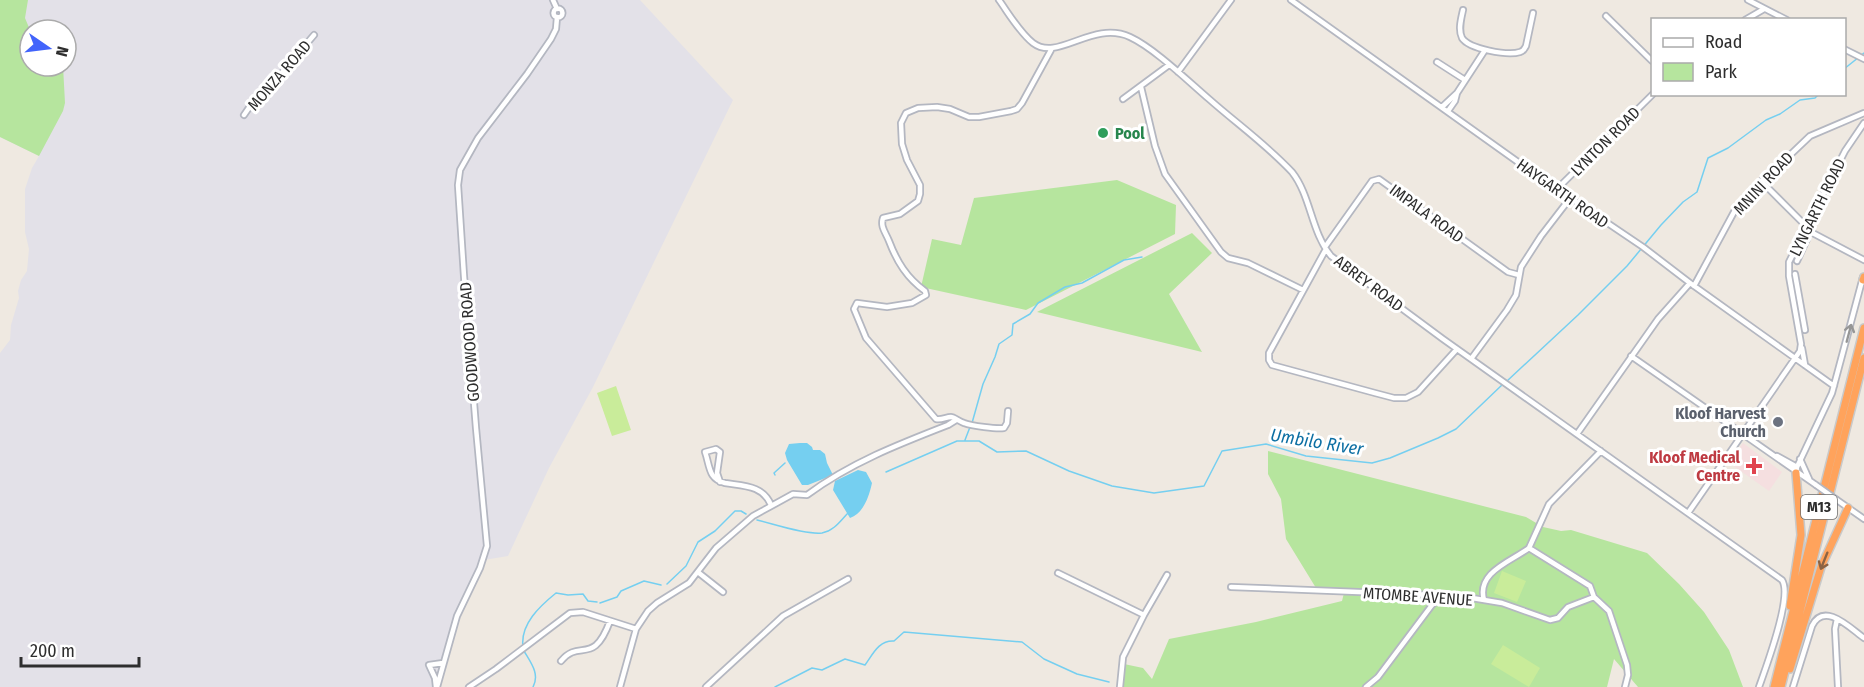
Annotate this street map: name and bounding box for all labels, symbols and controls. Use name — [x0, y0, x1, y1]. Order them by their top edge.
north arrow — [18, 18, 78, 78]
legend — [1651, 18, 1846, 96]
text: Road — [1705, 31, 1742, 53]
street label: MONZA ROAD — [244, 36, 315, 114]
text: N — [52, 45, 72, 58]
text: Park — [1705, 61, 1738, 83]
street label: LYNTON ROAD — [1567, 103, 1644, 180]
place label: Pool — [1115, 124, 1145, 143]
marker: Pool — [1096, 126, 1110, 140]
street label: MNINI ROAD — [1729, 148, 1797, 219]
street label: HAYGARTH ROAD — [1513, 155, 1612, 232]
street label: LYNGARTH ROAD — [1786, 155, 1849, 259]
street label: IMPALA ROAD — [1386, 180, 1467, 247]
street label: ABREY ROAD — [1331, 251, 1407, 315]
street label: GOODWOOD ROAD — [456, 282, 483, 402]
one-way arrow — [1844, 324, 1855, 343]
place label: Kloof Harvest Church — [1675, 404, 1766, 441]
marker: Kloof Harvest Church — [1771, 415, 1785, 429]
water label: Umbilo River — [1269, 424, 1366, 460]
place label: Kloof Medical Centre — [1649, 448, 1741, 485]
marker: Kloof Medical Centre — [1745, 457, 1763, 475]
road number: M13 — [1801, 495, 1837, 519]
one-way arrow — [1818, 552, 1829, 570]
street label: MTOMBE AVENUE — [1363, 583, 1473, 610]
scale bar — [21, 630, 140, 668]
text: 200 m — [30, 640, 75, 662]

